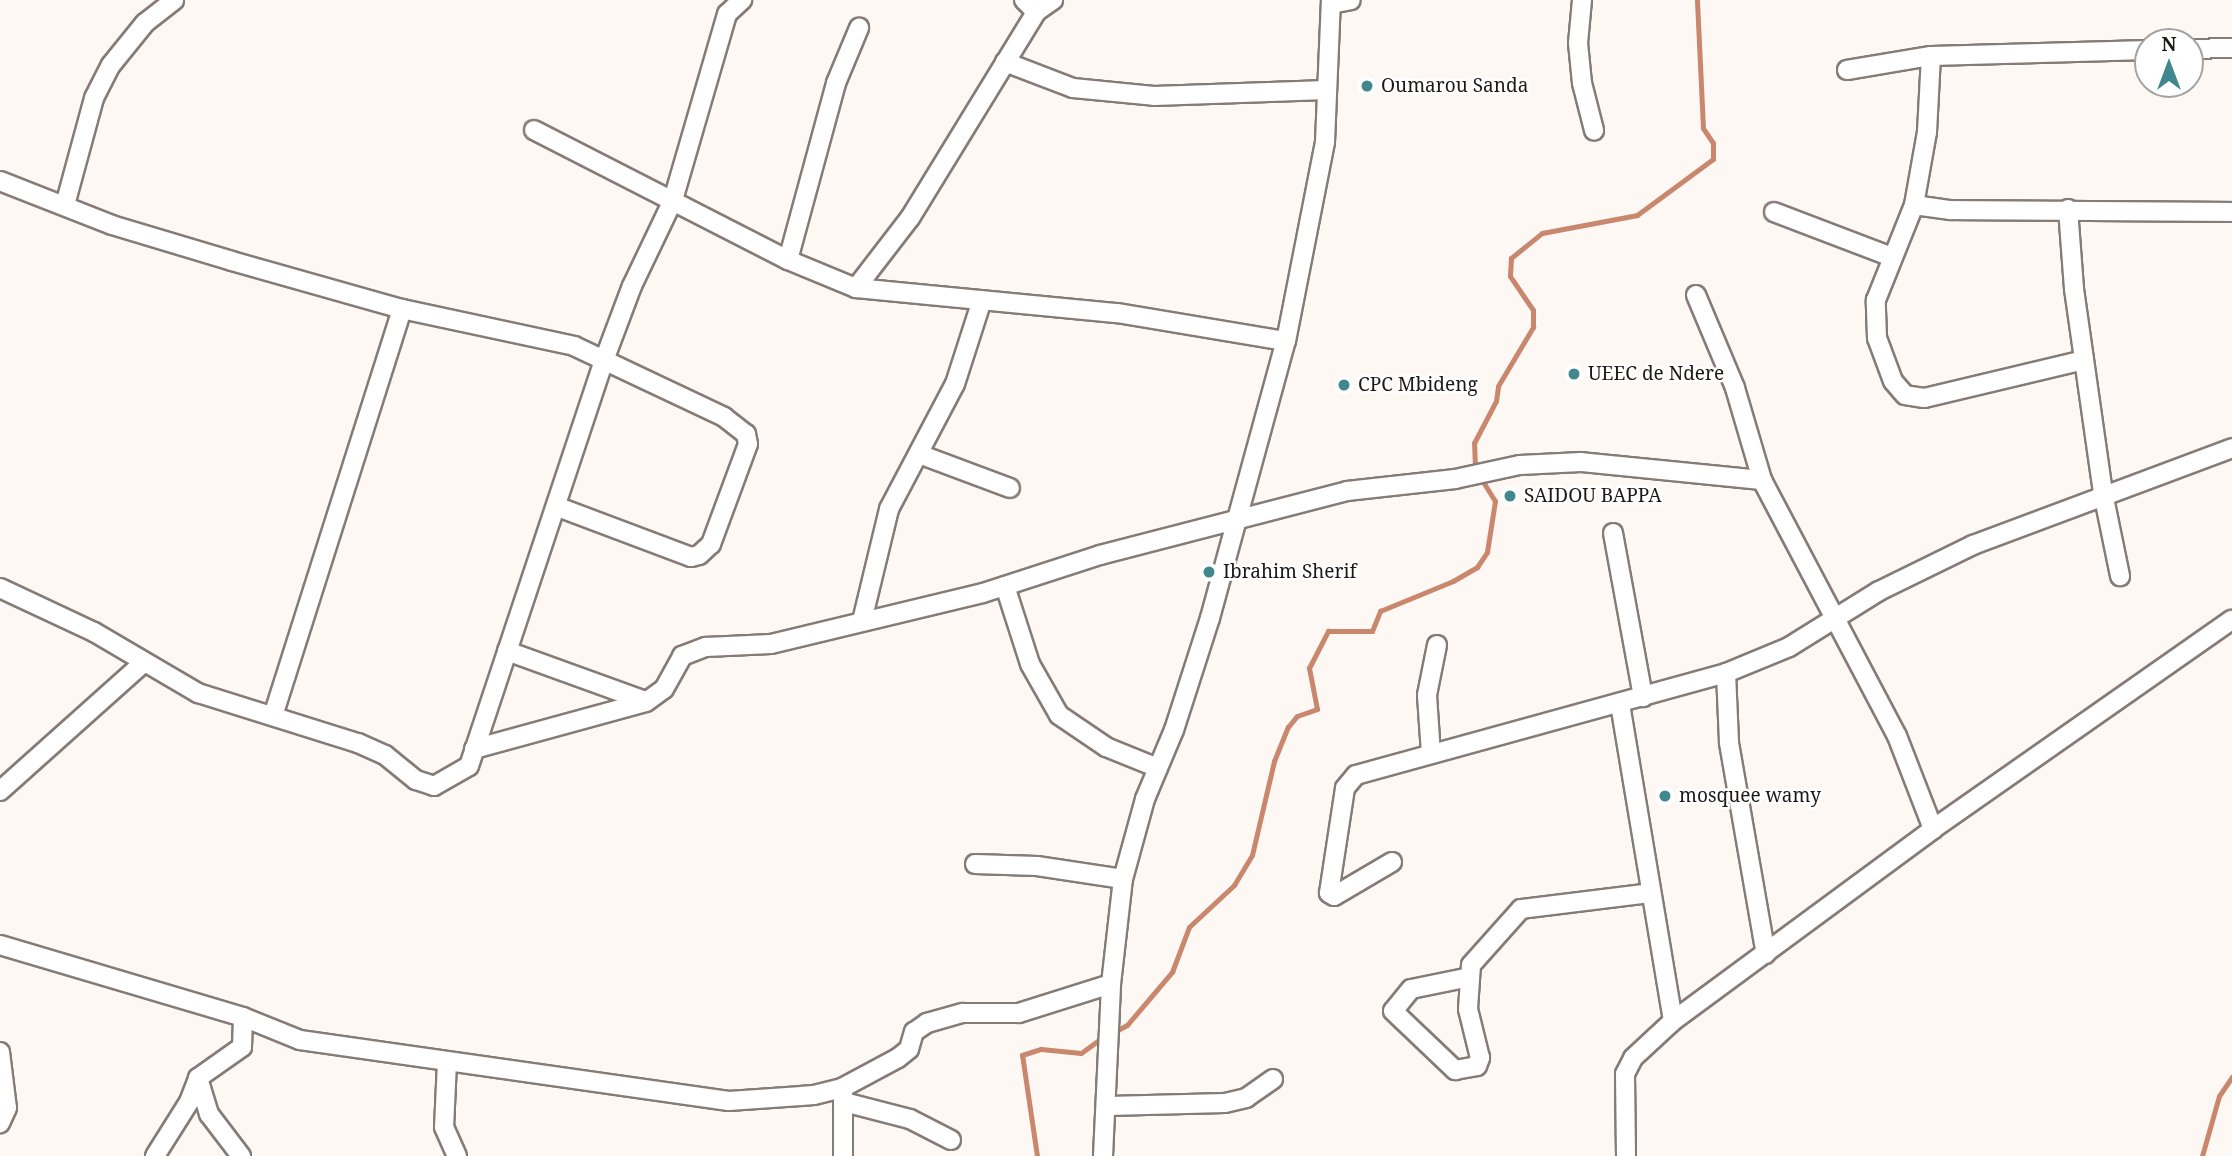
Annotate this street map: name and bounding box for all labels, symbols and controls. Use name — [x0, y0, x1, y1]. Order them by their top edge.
north arrow — [2134, 28, 2204, 98]
text: N — [2162, 31, 2176, 57]
place label: Oumarou Sanda — [1381, 75, 1528, 97]
marker: Oumarou Sanda — [1359, 78, 1375, 94]
place label: UEEC de Ndere — [1588, 363, 1724, 385]
marker: UEEC de Ndere — [1566, 366, 1582, 382]
place label: CPC Mbideng — [1358, 374, 1478, 396]
marker: CPC Mbideng — [1336, 377, 1352, 393]
place label: SAIDOU BAPPA — [1524, 485, 1662, 507]
marker: SAIDOU BAPPA — [1502, 488, 1518, 504]
place label: Ibrahim Sherif — [1223, 561, 1357, 583]
marker: Ibrahim Sherif — [1201, 564, 1217, 580]
place label: mosquee wamy — [1679, 785, 1821, 807]
marker: mosquee wamy — [1657, 788, 1673, 804]

